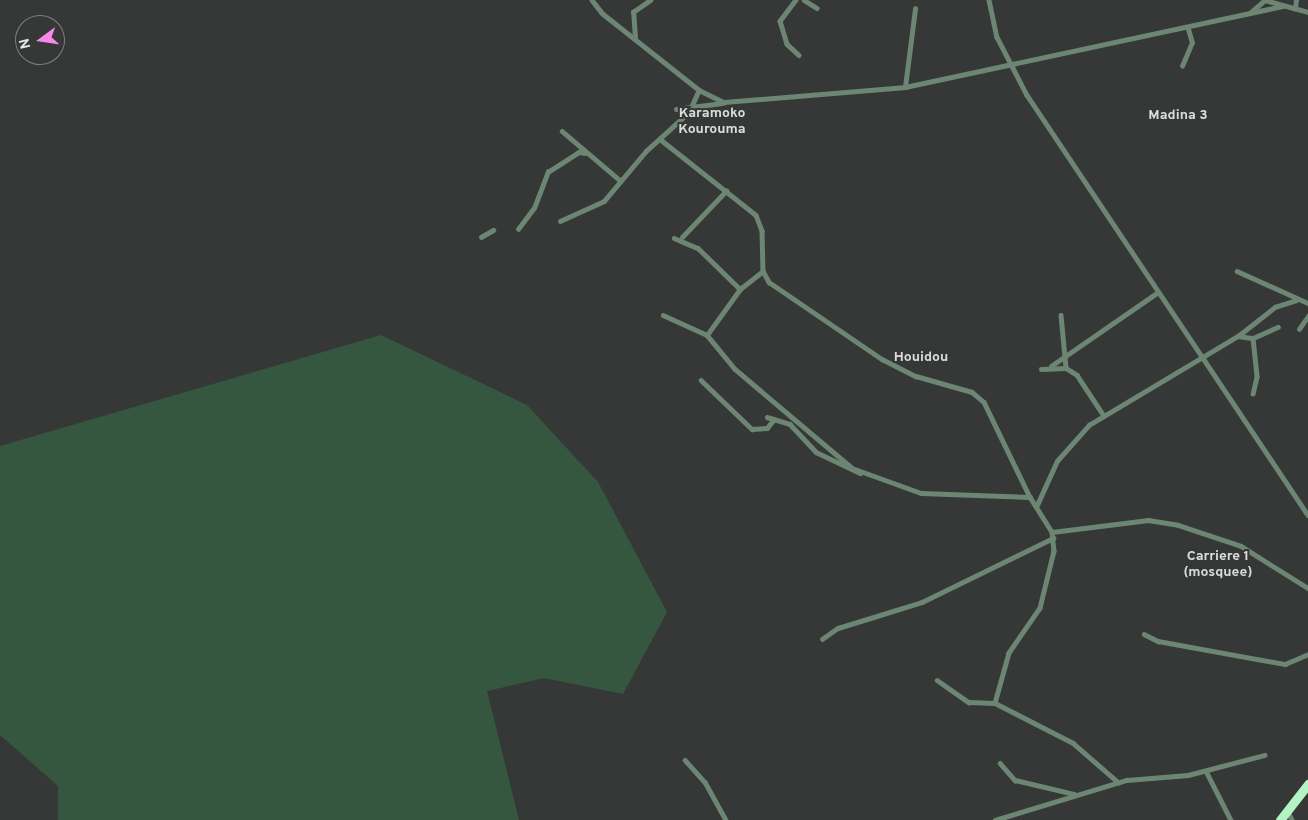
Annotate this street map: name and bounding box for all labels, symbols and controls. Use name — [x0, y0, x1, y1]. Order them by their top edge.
north arrow — [15, 15, 65, 65]
text: N — [16, 37, 35, 50]
district label: Karamoko Kourouma — [678, 106, 746, 138]
district label: Madina 3 — [1148, 108, 1208, 124]
district label: Houidou — [894, 350, 948, 366]
district label: Carriere 1 (mosquee) — [1184, 549, 1252, 582]

